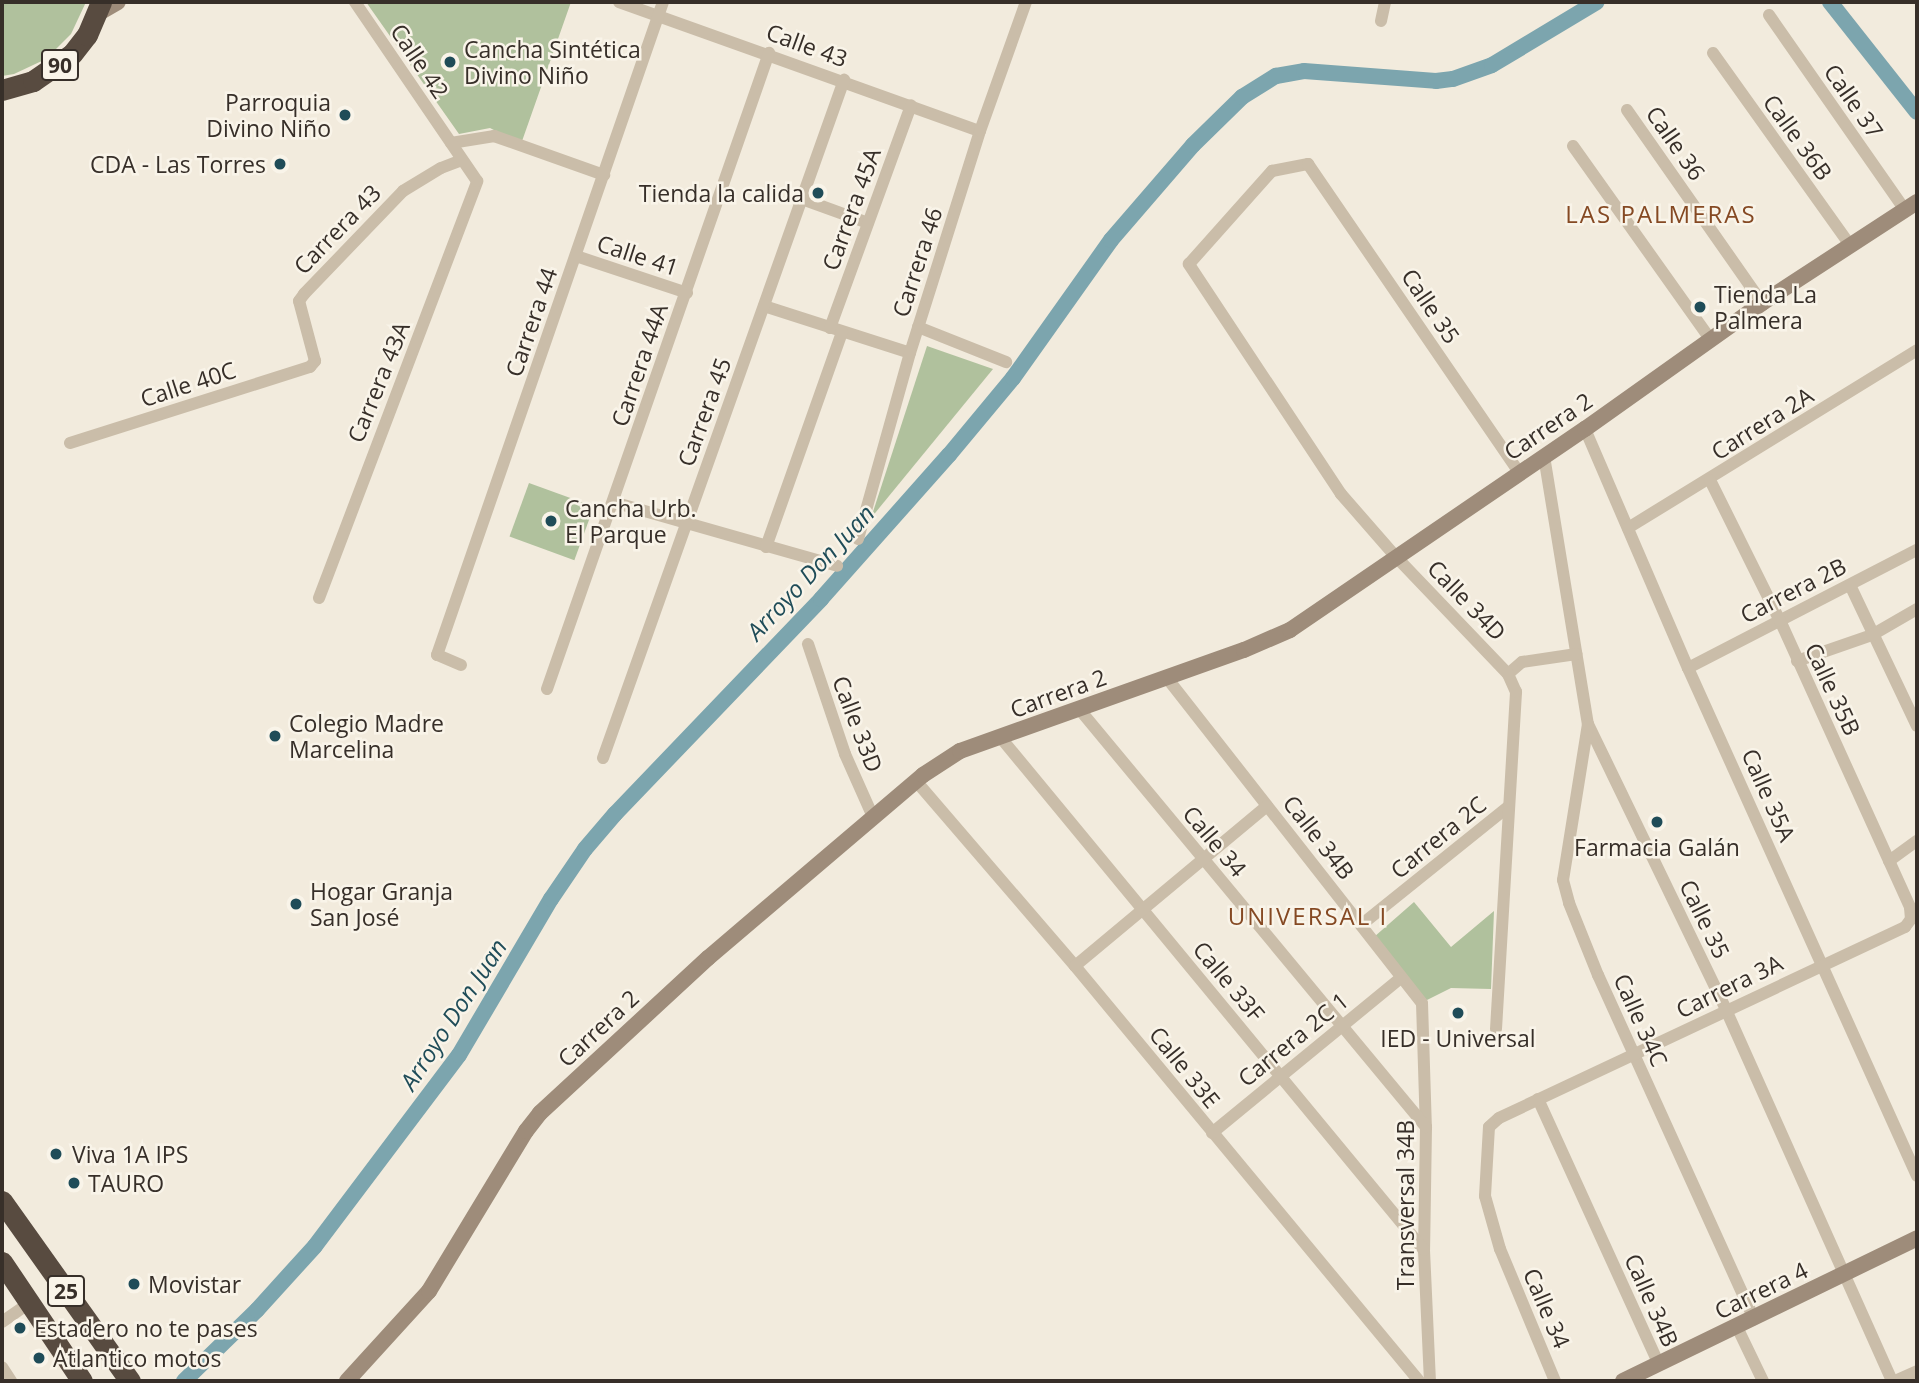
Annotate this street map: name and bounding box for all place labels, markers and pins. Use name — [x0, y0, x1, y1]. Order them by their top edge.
place label: Cancha Sintética Divino Niño — [464, 35, 641, 89]
marker: Cancha Sintética Divino Niño — [442, 54, 458, 70]
place label: Parroquia Divino Niño — [206, 88, 331, 142]
marker: Parroquia Divino Niño — [337, 107, 353, 123]
place label: CDA - Las Torres — [90, 150, 266, 178]
marker: CDA - Las Torres — [272, 156, 288, 172]
place label: Tienda la calida — [639, 179, 804, 207]
marker: Tienda la calida — [810, 185, 826, 201]
place label: Tienda La Palmera — [1714, 280, 1817, 334]
marker: Tienda La Palmera — [1692, 299, 1708, 315]
place label: Cancha Urb. El Parque — [565, 494, 697, 548]
marker: Cancha Urb. El Parque — [543, 513, 559, 529]
place label: Colegio Madre Marcelina — [289, 709, 444, 763]
marker: Colegio Madre Marcelina — [267, 728, 283, 744]
marker: Farmacia Galán — [1649, 814, 1665, 830]
place label: Farmacia Galán — [1574, 833, 1740, 861]
place label: Hogar Granja San José — [310, 877, 453, 931]
marker: Hogar Granja San José — [288, 896, 304, 912]
marker: IED - Universal — [1450, 1005, 1466, 1021]
place label: IED - Universal — [1380, 1024, 1536, 1052]
place label: Viva 1A IPS — [72, 1140, 188, 1168]
marker: Viva 1A IPS — [46, 1144, 66, 1164]
place label: TAURO — [88, 1169, 164, 1197]
marker: TAURO — [66, 1175, 82, 1191]
place label: Movistar — [148, 1270, 241, 1298]
marker: Movistar — [126, 1276, 142, 1292]
place label: Estadero no te pases — [34, 1314, 258, 1342]
marker: Estadero no te pases — [12, 1320, 28, 1336]
place label: Atlantico motos — [53, 1344, 221, 1372]
marker: Atlantico motos — [31, 1350, 47, 1366]

